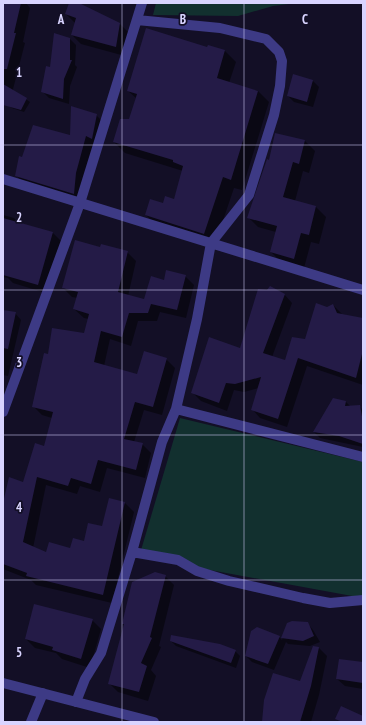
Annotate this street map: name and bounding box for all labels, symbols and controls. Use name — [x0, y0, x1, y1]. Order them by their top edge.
text: A — [57, 11, 65, 28]
text: B — [180, 11, 186, 28]
text: C — [302, 11, 308, 28]
text: 1 — [16, 64, 22, 81]
text: 2 — [16, 209, 22, 226]
text: 3 — [16, 354, 22, 371]
text: 4 — [16, 499, 23, 516]
text: 5 — [16, 644, 22, 661]

